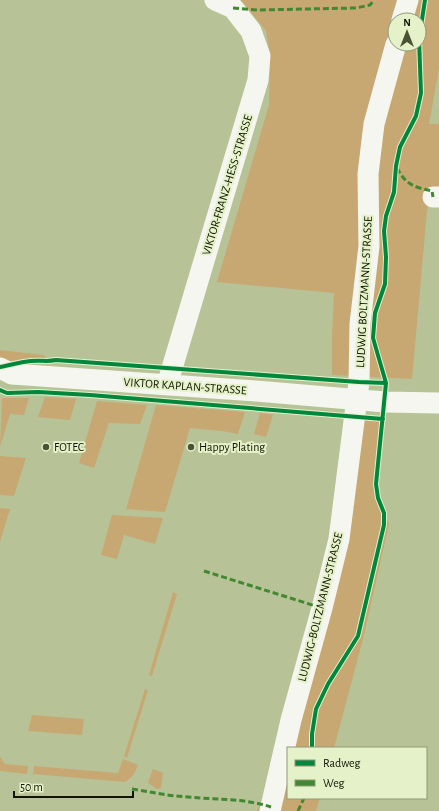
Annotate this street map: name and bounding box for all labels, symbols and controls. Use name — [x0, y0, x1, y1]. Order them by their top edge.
north arrow — [387, 12, 427, 52]
text: N — [403, 17, 411, 28]
street label: VIKTOR-FRANZ-HESS-STRASSE — [200, 113, 254, 257]
street label: LUDWIG BOLTZMANN-STRASSE — [354, 216, 374, 368]
street label: VIKTOR KAPLAN-STRASSE — [123, 376, 247, 396]
place label: FOTEC — [54, 441, 84, 453]
place label: Happy Plating — [199, 441, 265, 454]
marker: FOTEC — [41, 442, 51, 452]
marker: Happy Plating — [186, 442, 196, 452]
street label: LUDWIG-BOLTZMANN-STRASSE — [296, 531, 344, 683]
legend — [287, 747, 427, 799]
text: Radweg — [323, 757, 360, 769]
scale bar — [14, 773, 133, 799]
text: Weg — [323, 777, 345, 789]
text: 50 m — [20, 781, 43, 793]

